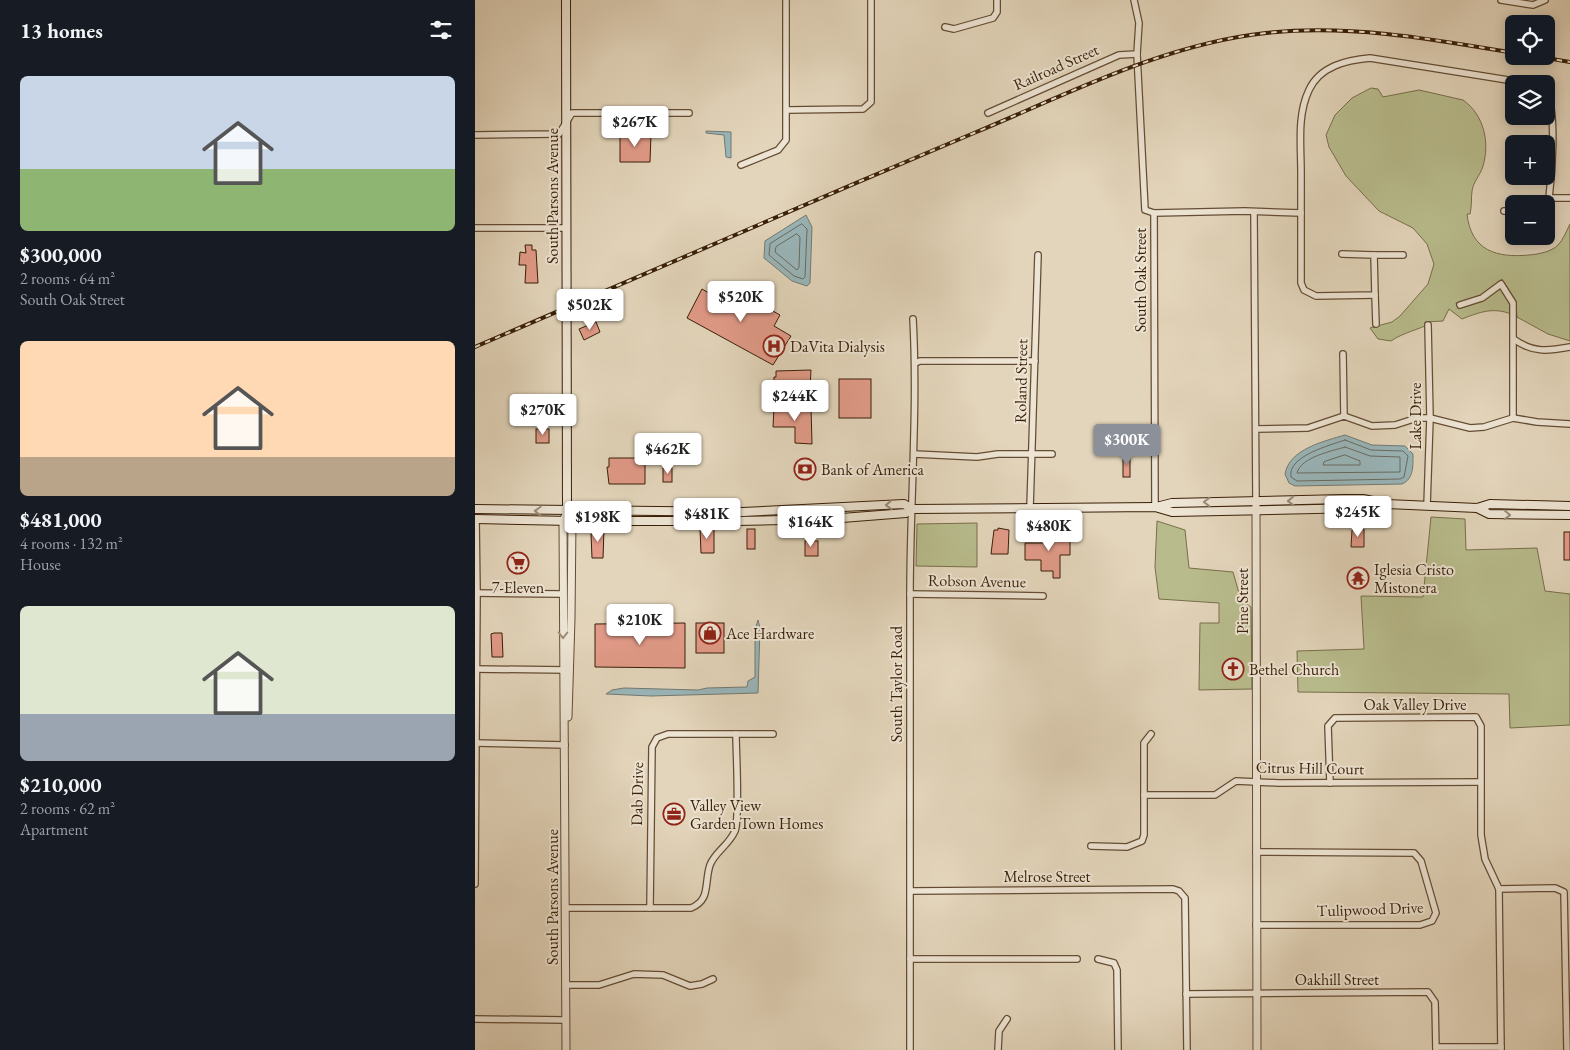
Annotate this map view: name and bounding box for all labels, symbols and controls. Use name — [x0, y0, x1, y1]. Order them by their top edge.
map controls — [1505, 15, 1555, 245]
button: locate — [1505, 15, 1555, 65]
icon: filters — [427, 16, 455, 44]
text: 13 homes — [20, 17, 103, 44]
street label: Railroad Street — [1010, 39, 1102, 95]
button: layers — [1505, 75, 1555, 125]
pin: $267K — [600, 106, 670, 148]
icon: home — [193, 108, 283, 198]
text: $267K — [613, 111, 657, 132]
street label: South Parsons Avenue — [542, 128, 563, 264]
button: + — [1505, 135, 1555, 185]
button: − — [1505, 195, 1555, 245]
street label: South Oak Street — [1130, 228, 1151, 332]
text: $300,000 — [20, 241, 102, 268]
text: 2 rooms · 64 m² — [20, 268, 115, 289]
pin: $520K — [706, 280, 776, 323]
text: $520K — [719, 286, 763, 307]
pin: $502K — [555, 288, 625, 331]
text: South Oak Street — [20, 289, 125, 310]
text: $502K — [568, 294, 612, 315]
hospital icon: DaVita Dialysis — [762, 334, 786, 358]
place label: DaVita Dialysis — [790, 336, 885, 357]
street label: Roland Street — [1010, 339, 1032, 423]
icon: home — [193, 373, 283, 463]
pin: $244K — [760, 380, 830, 422]
street label: Lake Drive — [1405, 383, 1426, 449]
text: $244K — [773, 385, 817, 406]
pin: $270K — [508, 394, 578, 436]
text: $270K — [521, 399, 565, 420]
pin: $300K — [1092, 424, 1162, 466]
text: $300K — [1105, 429, 1149, 450]
pin: $462K — [633, 432, 703, 475]
text: $462K — [646, 438, 690, 459]
bank icon: Bank of America — [793, 457, 817, 481]
place label: Bank of America — [821, 459, 924, 480]
one-way arrow — [1287, 495, 1295, 506]
pin: $245K — [1323, 496, 1393, 538]
one-way arrow — [1203, 497, 1211, 508]
pin: $481K — [672, 498, 742, 540]
one-way arrow — [885, 499, 893, 510]
pin: $198K — [563, 500, 633, 543]
text: $245K — [1336, 501, 1380, 522]
text: $481K — [685, 503, 729, 524]
text: $481,000 — [20, 506, 102, 533]
one-way arrow — [534, 506, 542, 516]
text: $198K — [576, 506, 620, 527]
pin: $164K — [776, 506, 846, 548]
one-way arrow — [1503, 509, 1511, 520]
pin: $480K — [1014, 510, 1084, 552]
text: $164K — [789, 511, 833, 532]
text: $480K — [1027, 515, 1071, 536]
text: 4 rooms · 132 m² — [20, 533, 123, 554]
supermarket icon: 7-Eleven — [506, 551, 530, 575]
text: House — [20, 554, 61, 575]
place label: Iglesia Cristo Mistonera — [1374, 559, 1454, 598]
temple icon: Iglesia Cristo Mistonera — [1346, 566, 1370, 590]
street label: Pine Street — [1232, 568, 1253, 634]
street label: Robson Avenue — [928, 570, 1026, 592]
place label: 7-Eleven — [492, 577, 545, 598]
pin: $210K — [605, 604, 675, 646]
text: $210K — [618, 609, 662, 630]
shop icon: Ace Hardware — [698, 621, 722, 645]
place label: Ace Hardware — [725, 623, 814, 644]
street label: South Taylor Road — [886, 625, 907, 742]
one-way arrow — [558, 632, 568, 639]
icon: home — [193, 638, 283, 728]
church icon: Bethel Church — [1221, 657, 1245, 681]
place label: Bethel Church — [1249, 659, 1339, 680]
street label: Oak Valley Drive — [1363, 694, 1467, 715]
street label: Citrus Hill Court — [1256, 757, 1364, 779]
street label: Dab Drive — [626, 762, 648, 826]
text: $210,000 — [20, 771, 102, 798]
place label: Valley View Garden Town Homes — [690, 795, 823, 834]
text: 2 rooms · 62 m² — [20, 798, 115, 819]
office icon: Valley View Garden Town Homes — [662, 802, 686, 826]
text: Apartment — [20, 819, 88, 840]
street label: South Parsons Avenue — [542, 829, 563, 965]
street label: Melrose Street — [1003, 866, 1091, 887]
street label: Tulipwood Drive — [1316, 897, 1424, 921]
street label: Oakhill Street — [1295, 969, 1379, 990]

